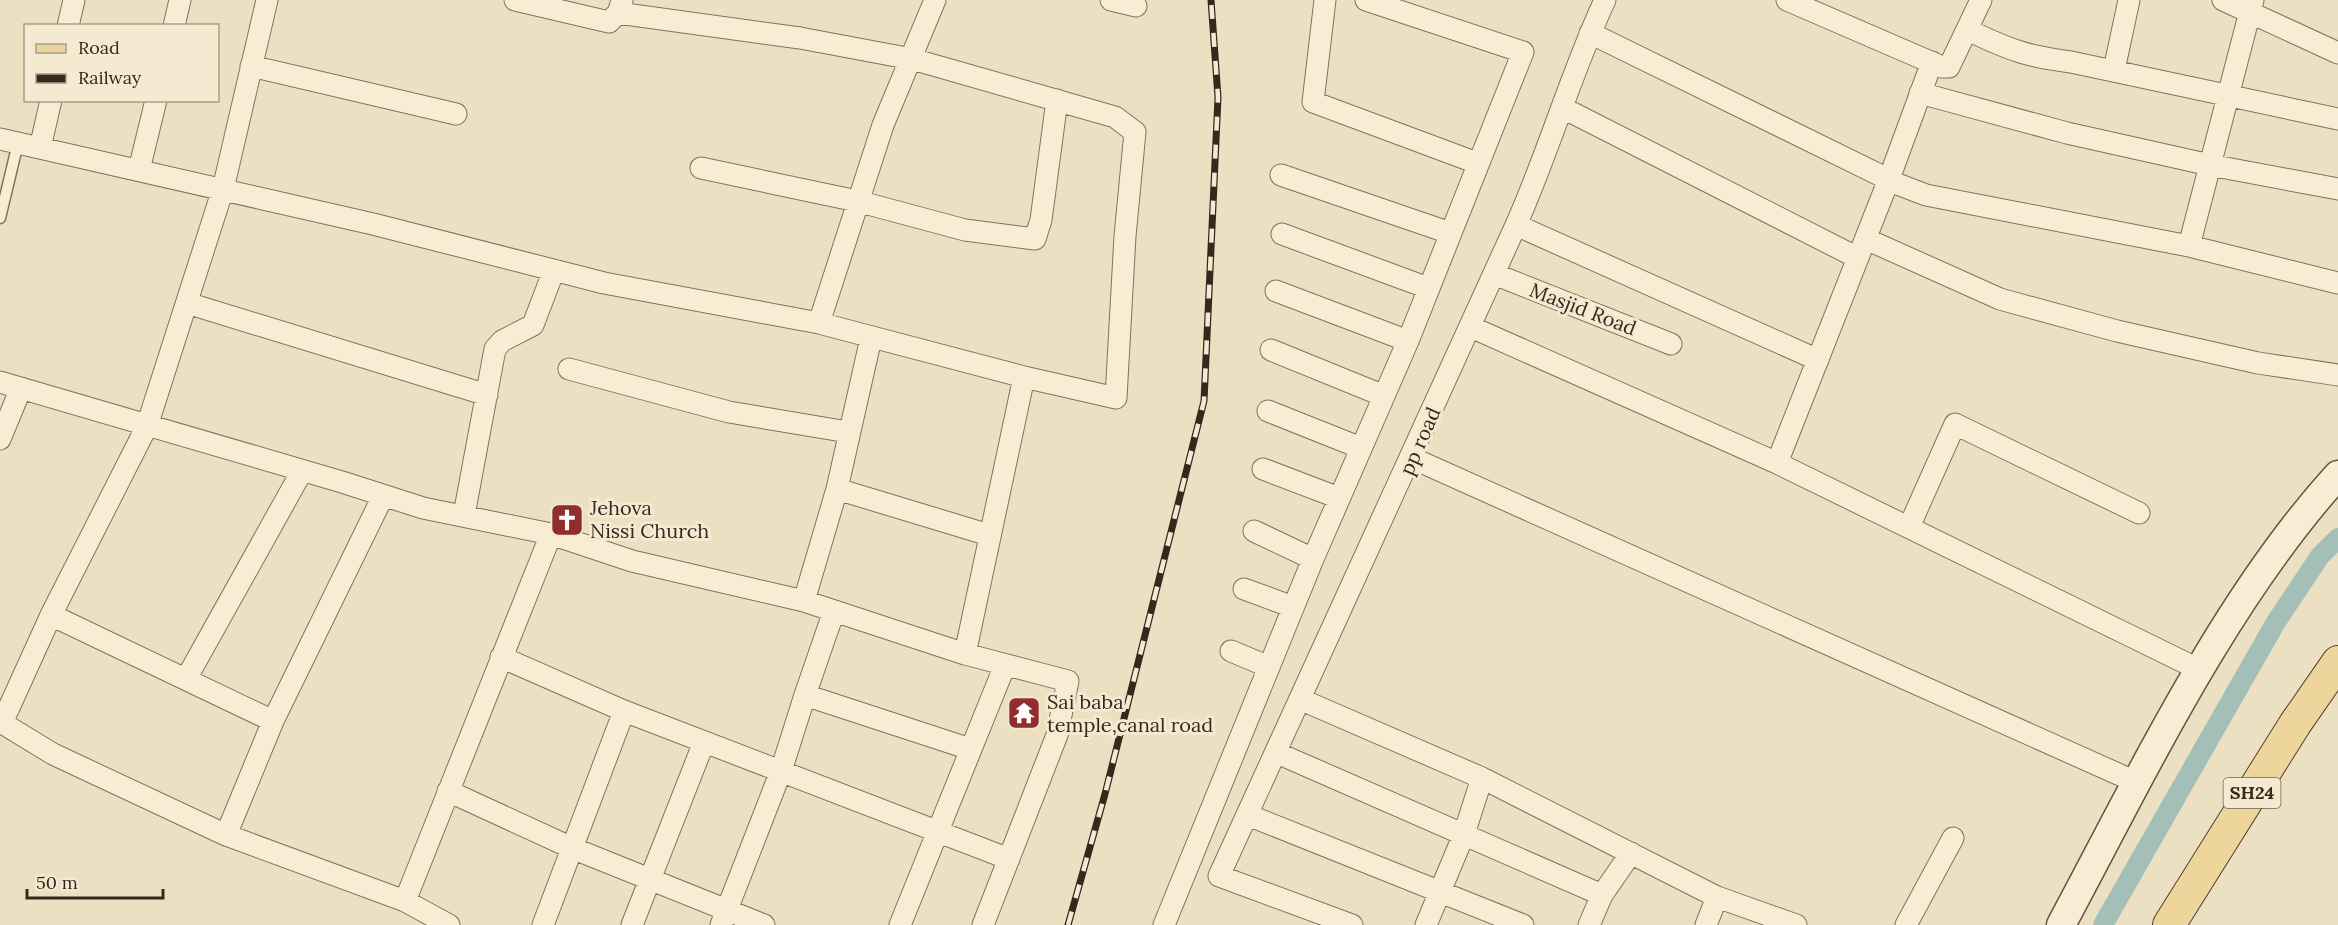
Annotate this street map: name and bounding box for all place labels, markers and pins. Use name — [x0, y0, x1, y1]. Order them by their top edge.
place label: Jehova Nissi Church — [589, 495, 709, 543]
church icon: Jehova Nissi Church — [549, 502, 585, 538]
place label: Sai baba temple,canal road — [1047, 689, 1213, 737]
temple icon: Sai baba temple,canal road — [1006, 695, 1042, 731]

